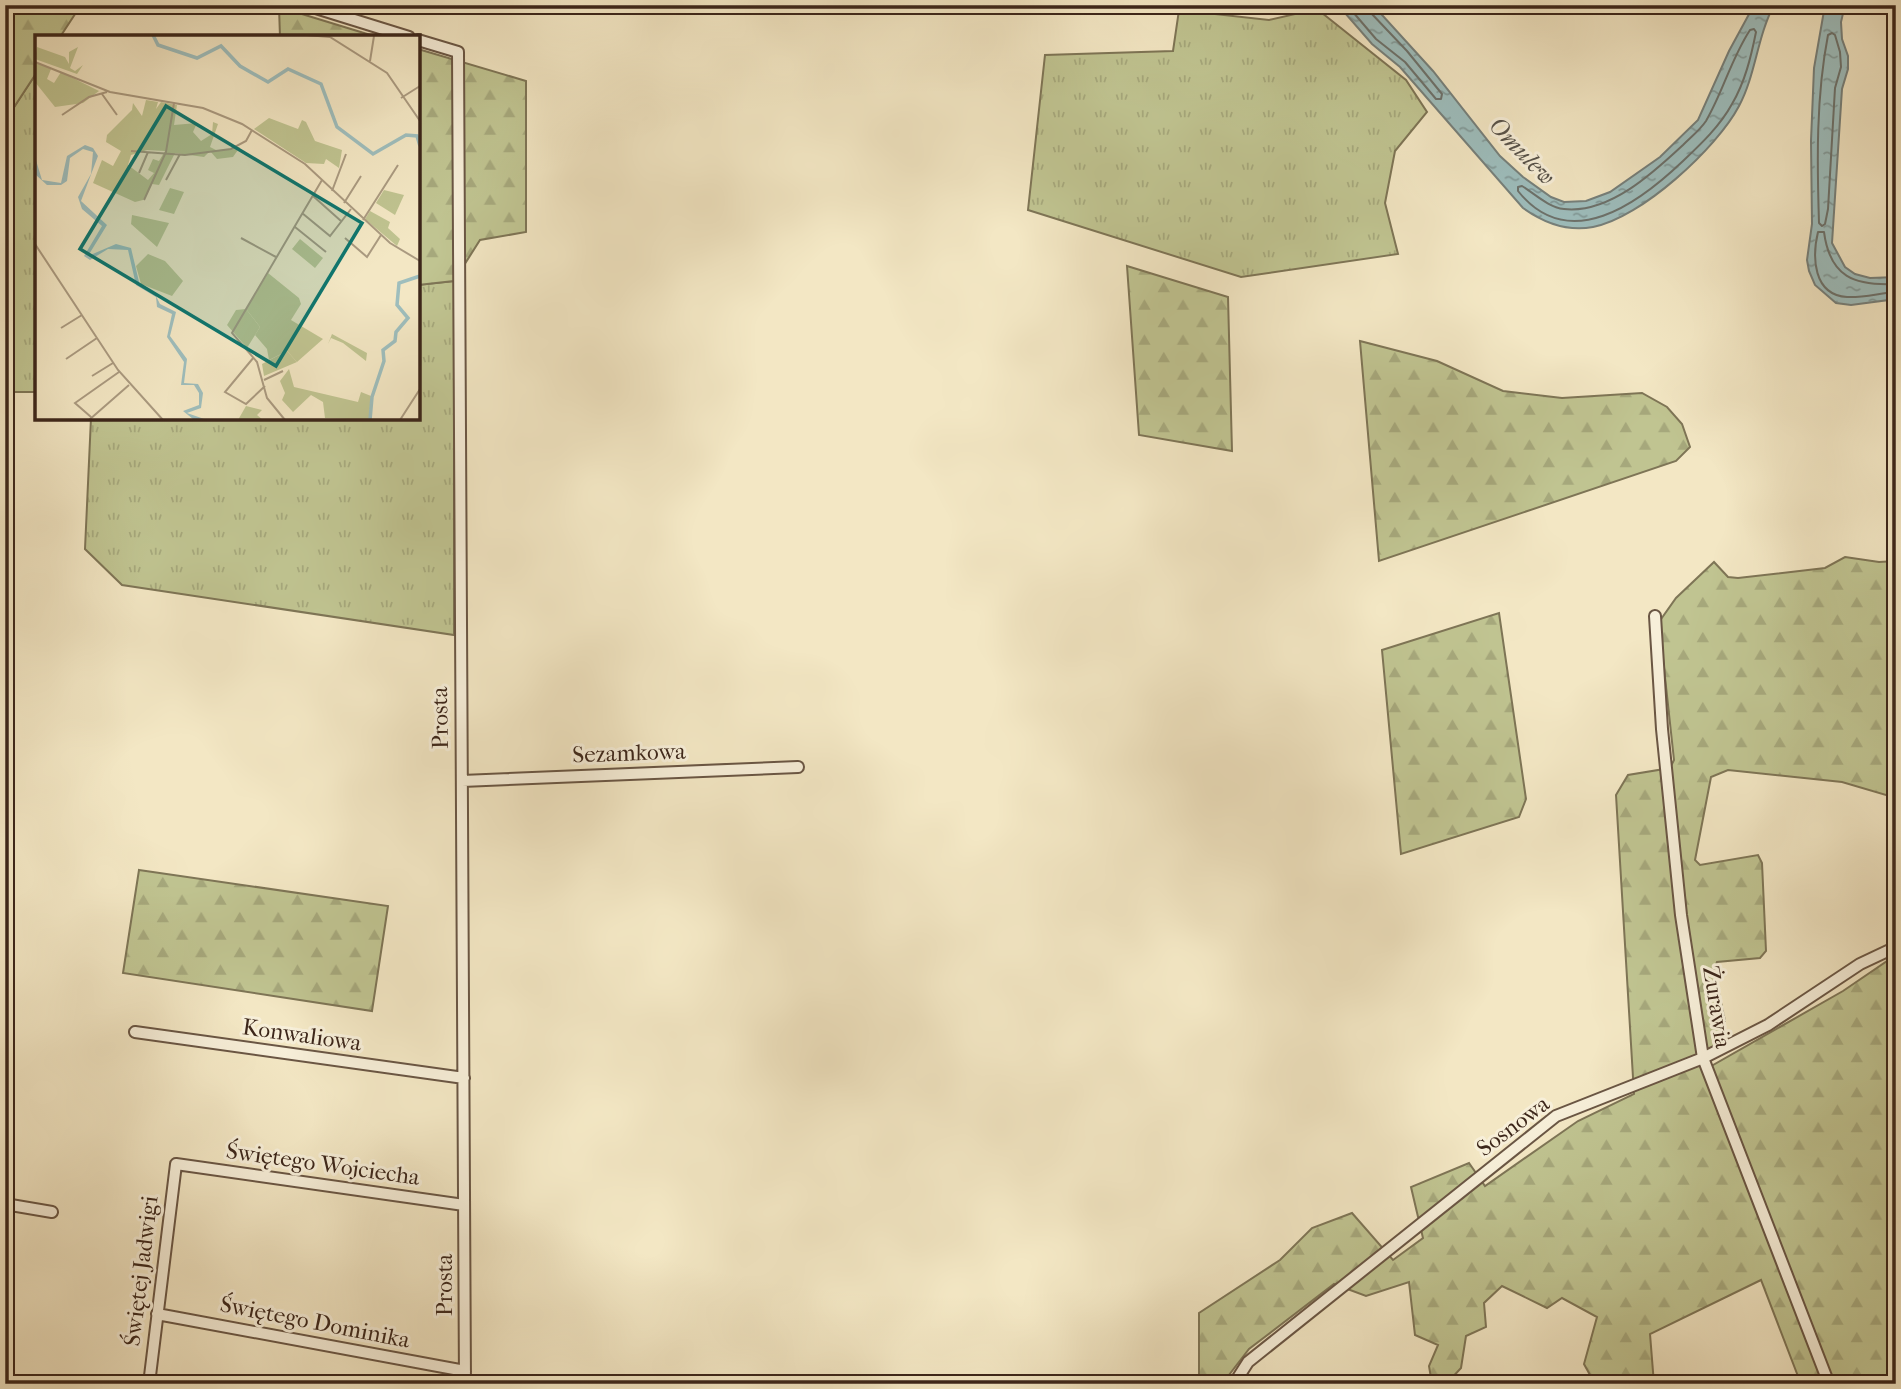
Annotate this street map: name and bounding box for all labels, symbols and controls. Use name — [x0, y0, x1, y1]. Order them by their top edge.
inset map — [35, 35, 420, 420]
water label: Omulew — [1483, 111, 1561, 191]
street label: Prosta — [426, 686, 454, 749]
street label: Sezamkowa — [572, 738, 686, 768]
street label: Żurawia — [1697, 964, 1737, 1050]
street label: Konwaliowa — [241, 1013, 364, 1057]
street label: Sosnowa — [1471, 1090, 1555, 1162]
street label: Świętego Wojciecha — [224, 1137, 422, 1191]
street label: Świętej Jadwigi — [118, 1194, 164, 1348]
street label: Prosta — [431, 1253, 458, 1316]
street label: Świętego Dominika — [218, 1290, 412, 1354]

